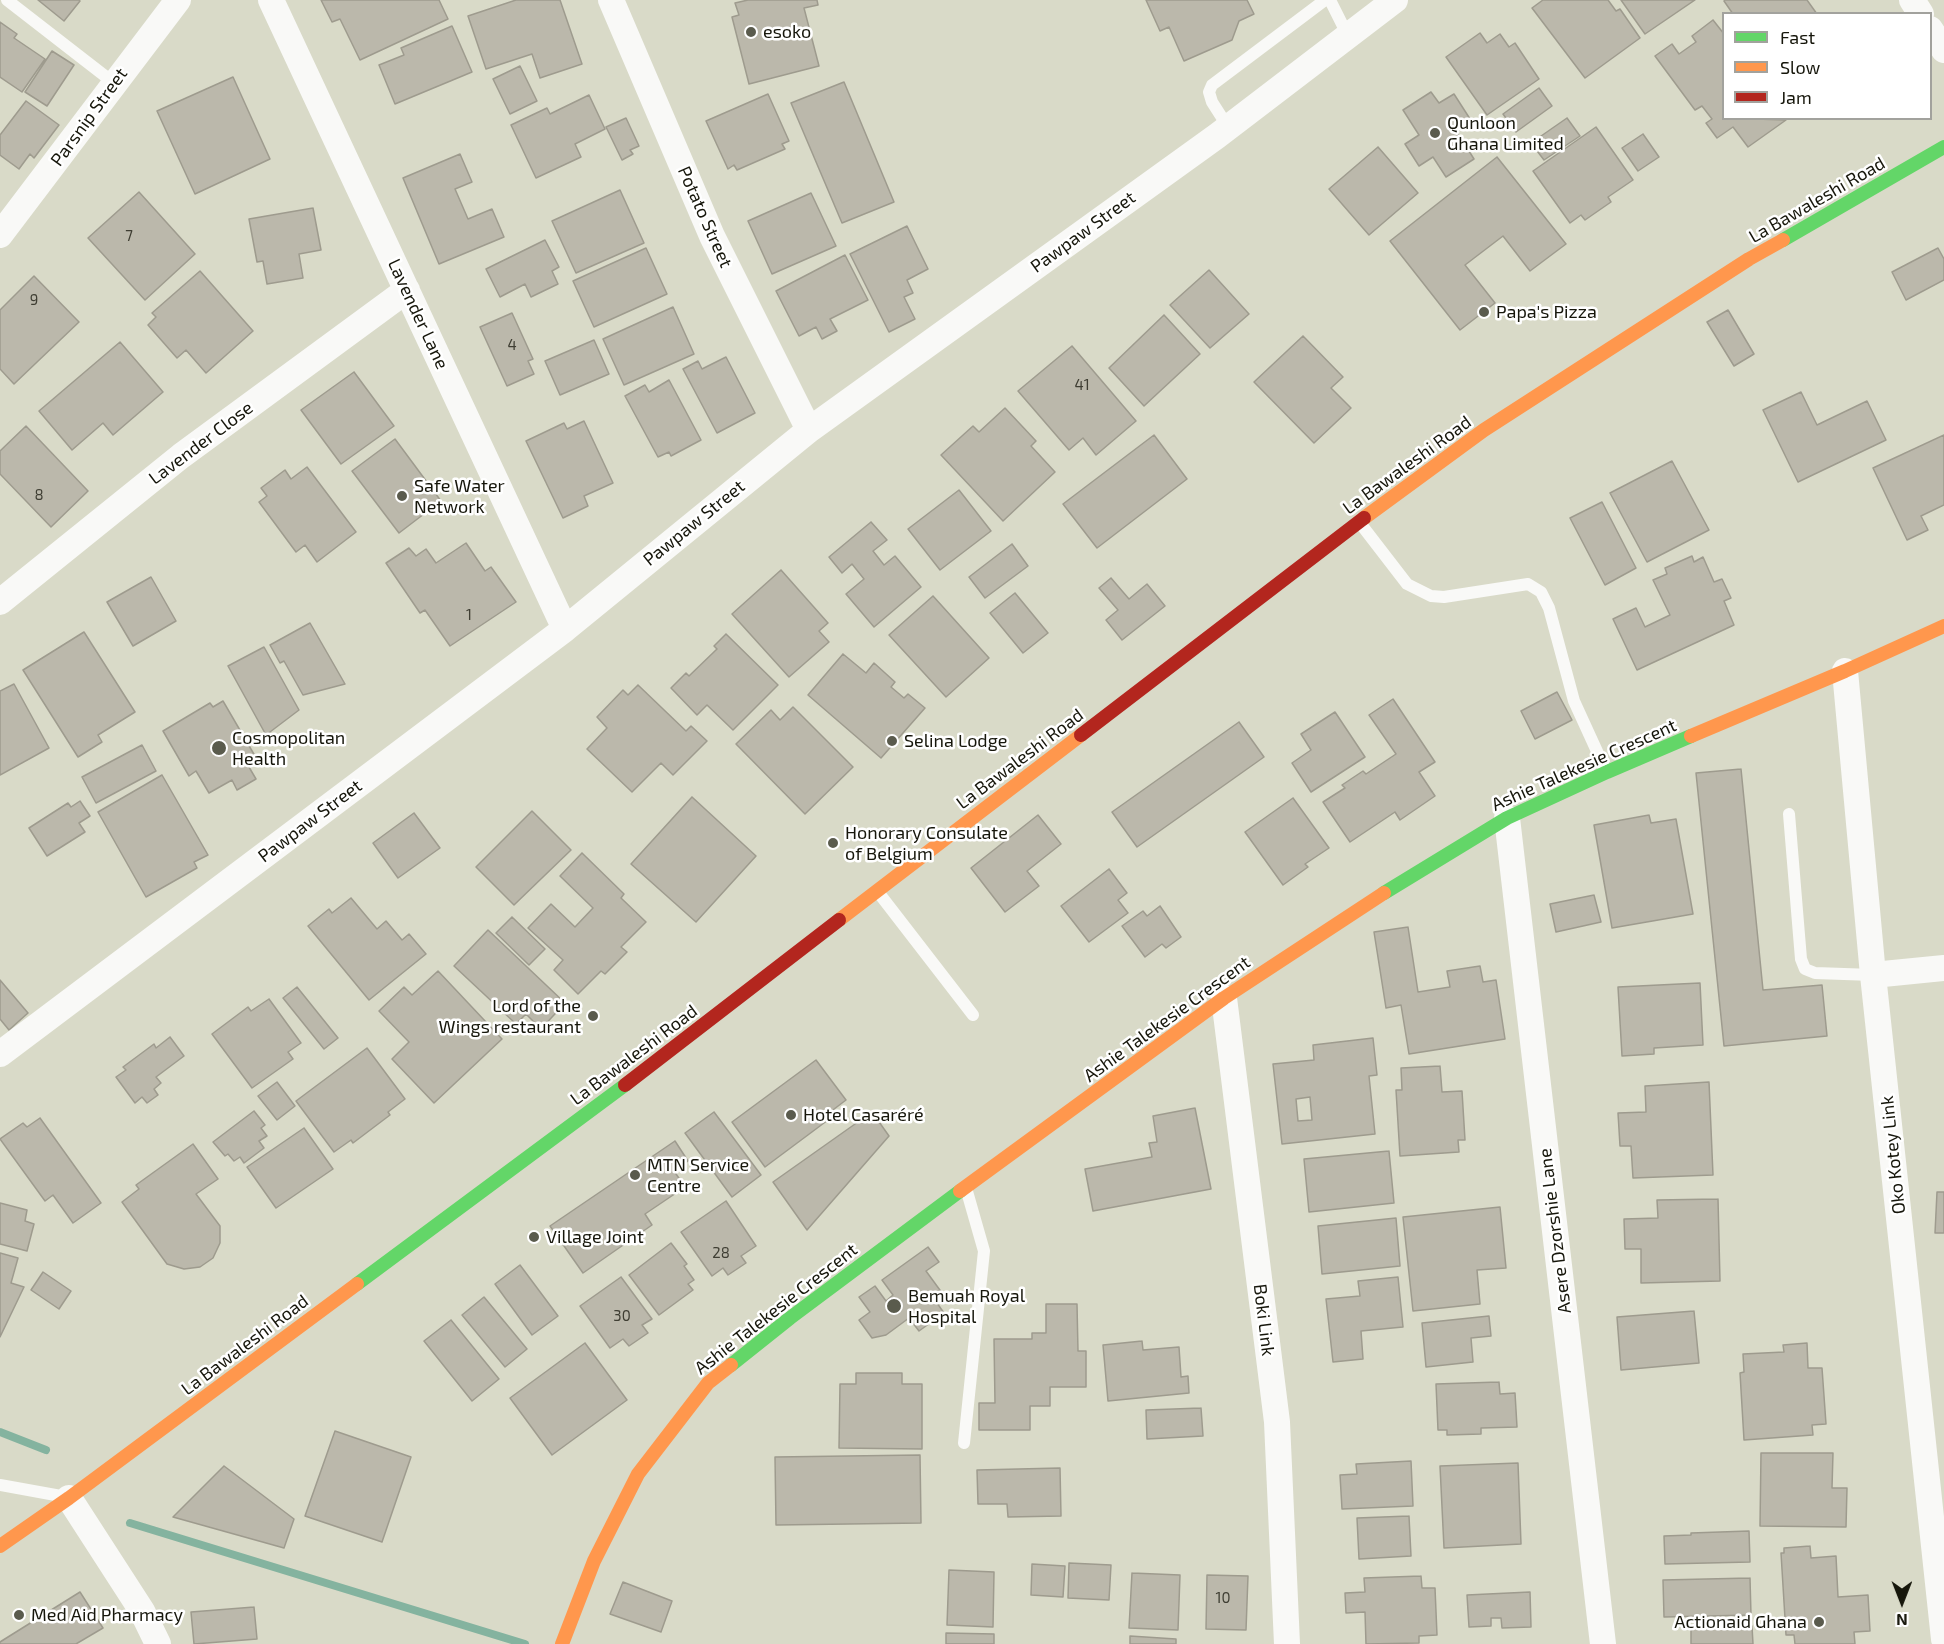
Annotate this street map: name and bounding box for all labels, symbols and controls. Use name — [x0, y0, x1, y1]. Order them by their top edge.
legend — [1722, 12, 1932, 120]
place label: esoko — [763, 21, 811, 43]
marker: esoko — [744, 25, 758, 39]
text: Fast — [1780, 26, 1815, 48]
text: Slow — [1780, 56, 1820, 78]
street label: Parsnip Street — [46, 64, 132, 170]
text: Jam — [1780, 86, 1812, 108]
place label: Qunloon Ghana Limited — [1447, 112, 1564, 154]
marker: Qunloon Ghana Limited — [1428, 126, 1442, 140]
street label: La Bawaleshi Road — [1745, 152, 1889, 248]
street label: Potato Street — [673, 163, 737, 271]
street label: Pawpaw Street — [1026, 187, 1140, 277]
house number: 7 — [125, 227, 133, 245]
street label: Lavender Lane — [383, 255, 453, 373]
house number: 9 — [30, 291, 38, 309]
place label: Papa's Pizza — [1496, 301, 1597, 323]
marker: Papa's Pizza — [1477, 305, 1491, 319]
house number: 4 — [507, 336, 517, 354]
house number: 41 — [1074, 376, 1090, 394]
street label: Lavender Close — [145, 397, 257, 489]
street label: La Bawaleshi Road — [1339, 411, 1475, 519]
place label: Safe Water Network — [414, 475, 505, 518]
street label: Pawpaw Street — [639, 475, 749, 571]
house number: 8 — [34, 486, 44, 504]
marker: Safe Water Network — [395, 489, 409, 503]
house number: 1 — [466, 606, 472, 624]
street label: La Bawaleshi Road — [952, 704, 1088, 814]
street label: Ashie Talekesie Crescent — [1488, 714, 1680, 816]
place label: Cosmopolitan Health — [232, 727, 345, 770]
place label: Selina Lodge — [904, 730, 1007, 752]
marker: Selina Lodge — [885, 734, 899, 748]
marker: Cosmopolitan Health — [210, 739, 228, 757]
street label: Pawpaw Street — [254, 775, 366, 867]
place label: Honorary Consulate of Belgium — [845, 822, 1008, 864]
marker: Honorary Consulate of Belgium — [826, 836, 840, 850]
street label: Ashie Talekesie Crescent — [1080, 951, 1254, 1087]
place label: Lord of the Wings restaurant — [439, 995, 581, 1038]
street label: La Bawaleshi Road — [566, 1000, 702, 1110]
marker: Lord of the Wings restaurant — [586, 1009, 600, 1023]
street label: Oko Kotey Link — [1876, 1095, 1910, 1215]
place label: Hotel Casaréré — [803, 1104, 924, 1126]
marker: Hotel Casaréré — [784, 1108, 798, 1122]
street label: Asere Dzorshie Lane — [1534, 1147, 1576, 1315]
place label: MTN Service Centre — [647, 1154, 749, 1196]
marker: MTN Service Centre — [628, 1168, 642, 1182]
place label: Village Joint — [546, 1226, 644, 1248]
marker: Village Joint — [527, 1230, 541, 1244]
street label: Ashie Talekesie Crescent — [690, 1239, 862, 1379]
house number: 28 — [712, 1244, 730, 1262]
street label: Boki Link — [1249, 1283, 1279, 1357]
place label: Bemuah Royal Hospital — [908, 1285, 1025, 1328]
street label: La Bawaleshi Road — [177, 1290, 313, 1400]
marker: Bemuah Royal Hospital — [885, 1297, 903, 1315]
house number: 30 — [613, 1307, 631, 1325]
north arrow — [1872, 1572, 1932, 1632]
house number: 10 — [1215, 1589, 1231, 1607]
place label: Med Aid Pharmacy — [31, 1604, 183, 1626]
marker: Med Aid Pharmacy — [12, 1608, 26, 1622]
place label: Actionaid Ghana — [1674, 1611, 1807, 1633]
text: N — [1896, 1611, 1908, 1630]
marker: Actionaid Ghana — [1812, 1615, 1826, 1629]

